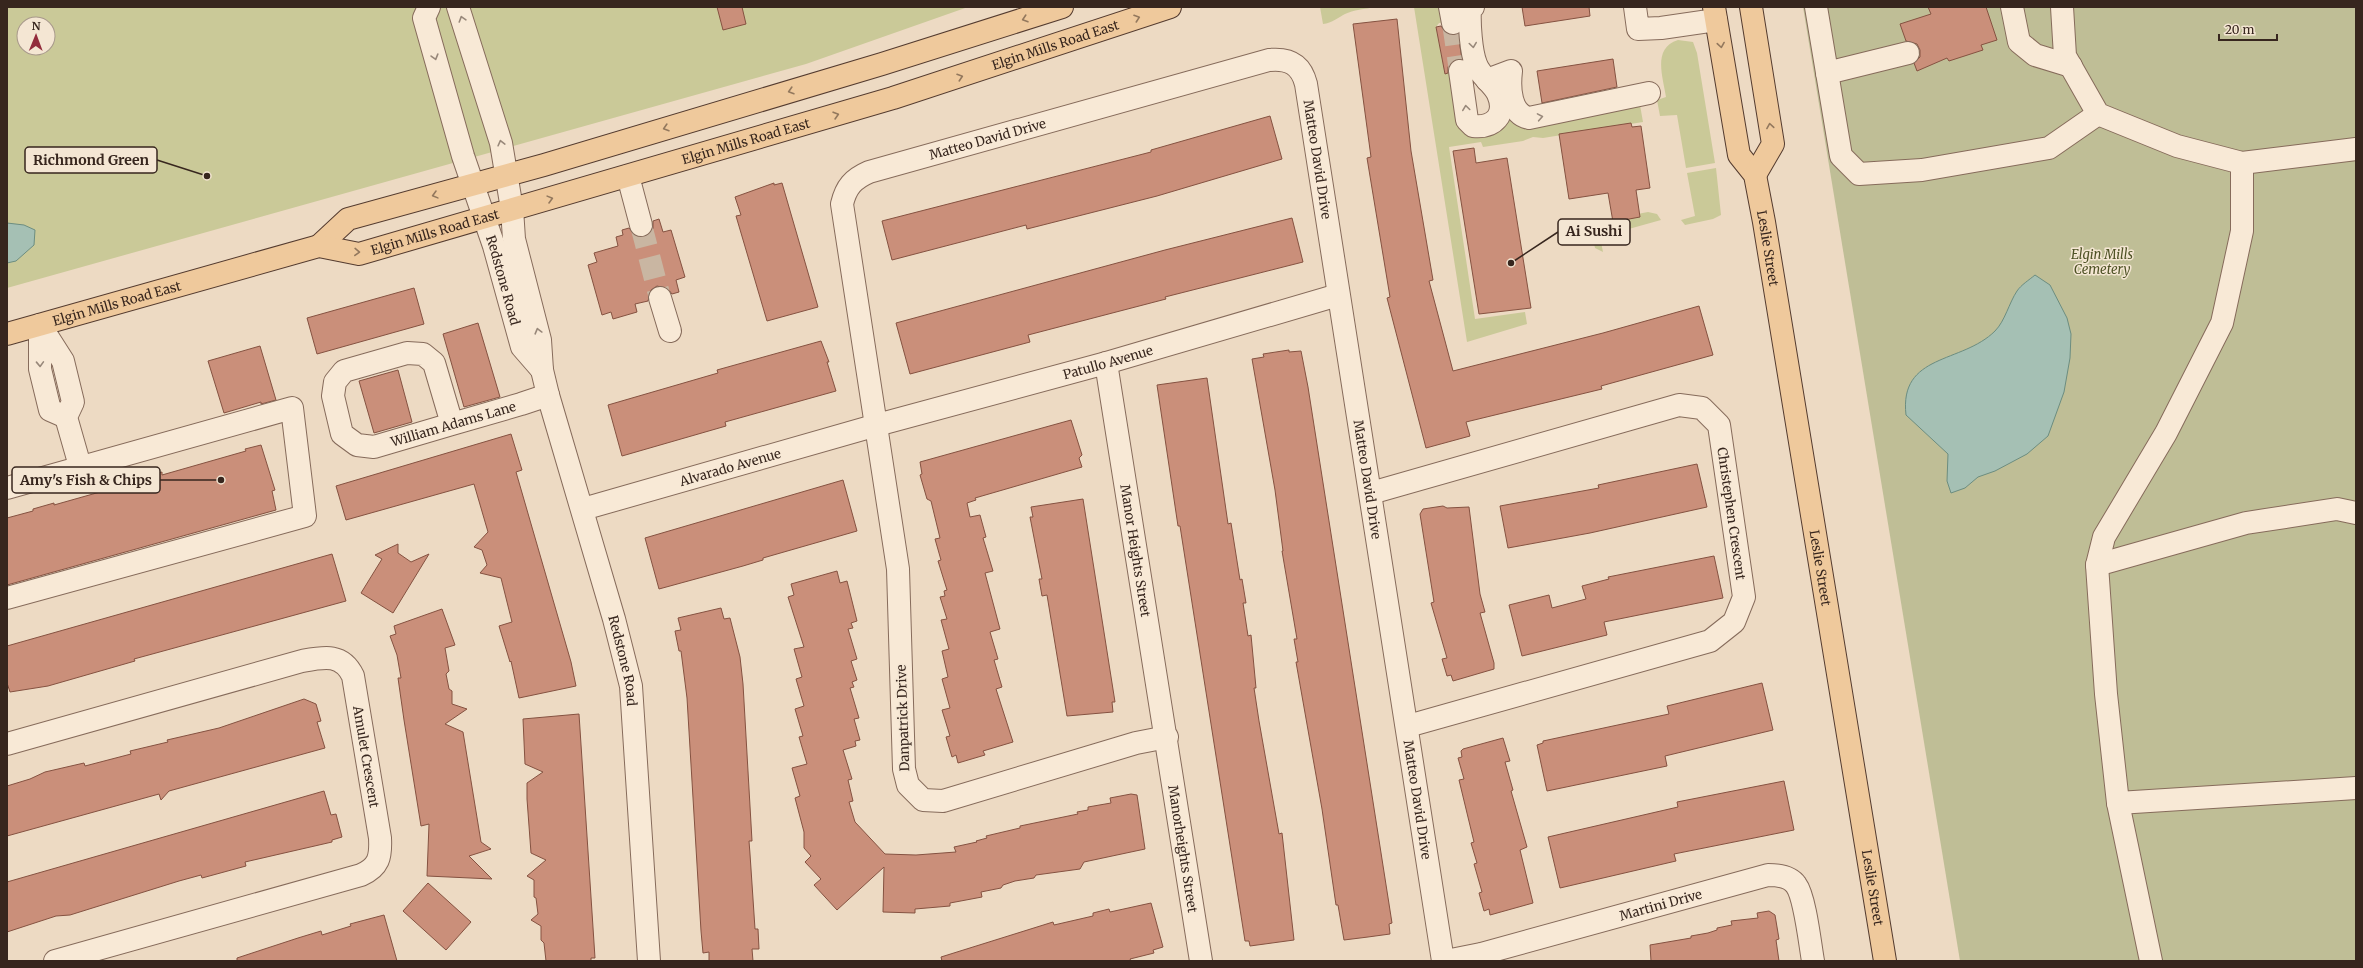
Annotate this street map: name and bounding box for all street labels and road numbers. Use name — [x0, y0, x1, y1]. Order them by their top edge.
street label: Elgin Mills Road East — [989, 16, 1121, 74]
street label: Matteo David Drive — [1300, 99, 1336, 220]
street label: Elgin Mills Road East — [680, 114, 812, 168]
street label: Matteo David Drive — [927, 114, 1048, 163]
street label: Elgin Mills Road East — [369, 205, 501, 259]
street label: Leslie Street — [1753, 209, 1783, 287]
street label: Redstone Road — [482, 233, 524, 327]
street label: Elgin Mills Road East — [51, 277, 183, 329]
street label: Patullo Avenue — [1061, 341, 1155, 383]
street label: William Adams Lane — [388, 397, 518, 450]
street label: Matteo David Drive — [1350, 419, 1386, 541]
street label: Alvarado Avenue — [677, 444, 783, 490]
street label: Christephen Crescent — [1714, 446, 1750, 581]
street label: Manor Heights Street — [1117, 483, 1155, 618]
street label: Leslie Street — [1806, 529, 1835, 607]
street label: Redstone Road — [605, 613, 641, 707]
street label: Danpatrick Drive — [893, 664, 913, 772]
street label: Amulet Crescent — [349, 704, 383, 809]
street label: Matteo David Drive — [1400, 739, 1436, 861]
street label: Manorheights Street — [1165, 784, 1202, 914]
street label: Leslie Street — [1858, 848, 1888, 927]
street label: Martini Drive — [1617, 885, 1704, 924]

